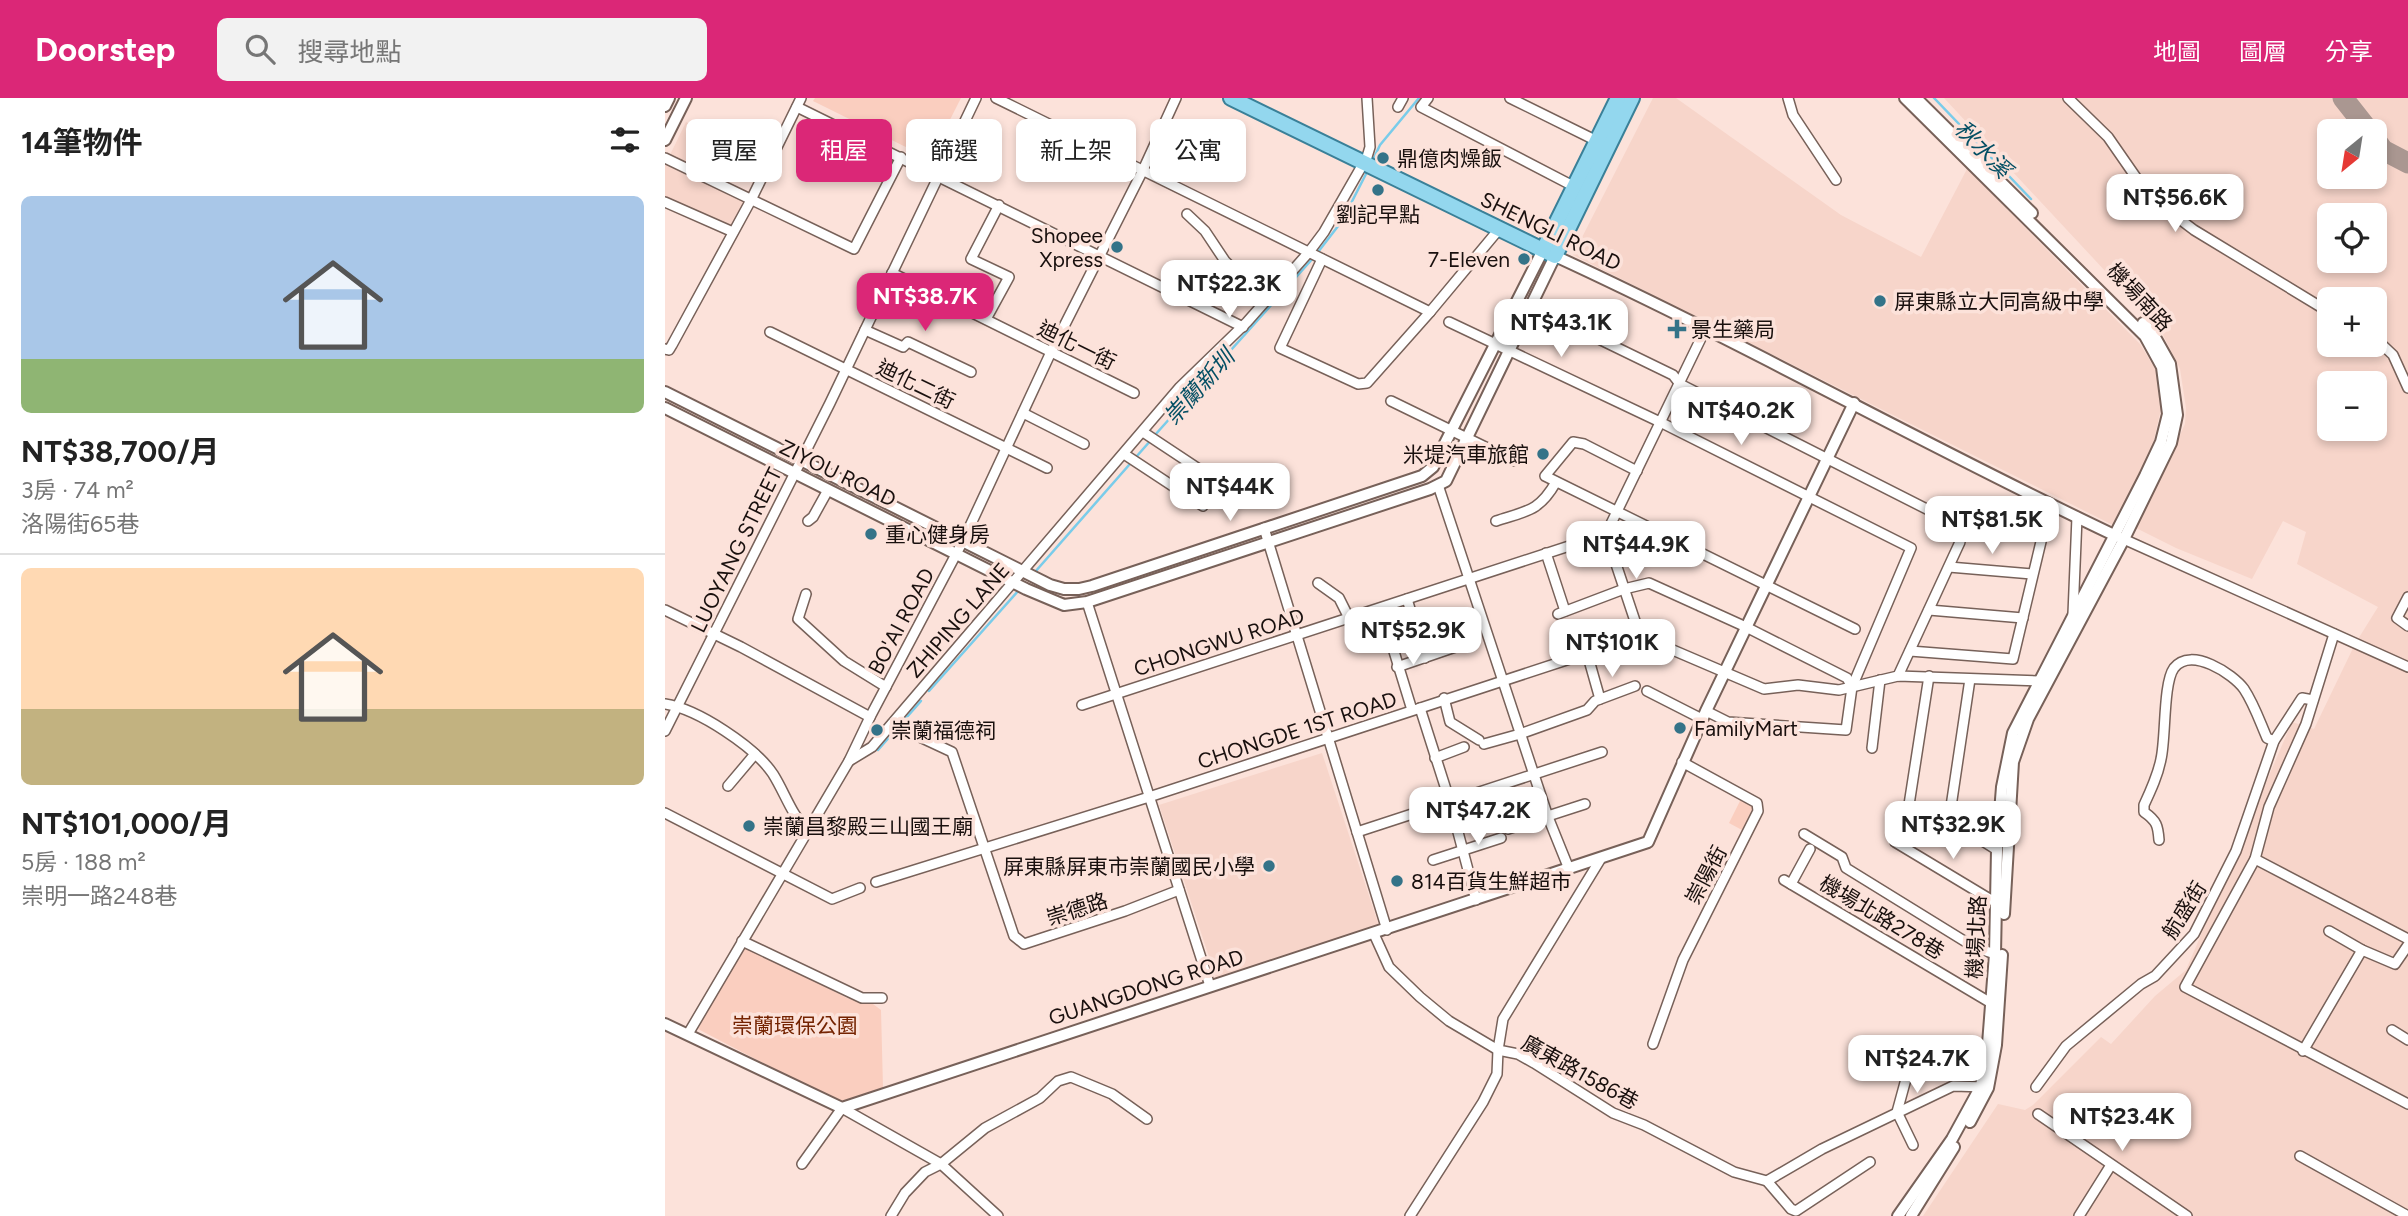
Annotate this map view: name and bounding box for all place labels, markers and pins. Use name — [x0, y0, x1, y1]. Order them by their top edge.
place label: 鼎億肉燥飯 — [1397, 146, 1502, 171]
marker: 鼎億肉燥飯 — [1375, 150, 1391, 166]
pin: NT$56.6K — [2103, 174, 2247, 234]
marker: 劉記早點 — [1370, 182, 1386, 198]
place label: 劉記早點 — [1336, 202, 1420, 227]
place label: Shopee Xpress — [1031, 223, 1103, 272]
marker: Shopee Xpress — [1109, 239, 1125, 255]
place label: 7-Eleven — [1428, 247, 1510, 272]
marker: 7-Eleven — [1516, 251, 1532, 267]
pin: NT$22.3K — [1157, 260, 1301, 320]
pin: NT$38.7K — [853, 274, 997, 333]
place label: 屏東縣立大同高級中學 — [1894, 289, 2104, 314]
marker: 屏東縣立大同高級中學 — [1872, 293, 1888, 309]
pin: NT$43.1K — [1489, 300, 1633, 359]
place label: 景生藥局 — [1691, 317, 1775, 342]
marker: 景生藥局 — [1669, 321, 1685, 337]
pin: NT$40.2K — [1669, 388, 1813, 447]
place label: 米堤汽車旅館 — [1403, 442, 1529, 467]
marker: 米堤汽車旅館 — [1535, 446, 1551, 462]
pin: NT$44K — [1173, 464, 1287, 523]
pin: NT$81.5K — [1920, 496, 2064, 556]
place label: 重心健身房 — [885, 522, 990, 547]
pin: NT$44.9K — [1564, 522, 1708, 581]
marker: 重心健身房 — [863, 526, 879, 542]
pin: NT$52.9K — [1341, 608, 1485, 667]
pin: NT$101K — [1547, 620, 1677, 679]
place label: FamilyMart — [1694, 716, 1798, 741]
place label: 崇蘭福德祠 — [891, 718, 996, 743]
marker: FamilyMart — [1672, 720, 1688, 736]
marker: 崇蘭福德祠 — [869, 722, 885, 738]
pin: NT$47.2K — [1406, 788, 1550, 847]
pin: NT$32.9K — [1881, 802, 2025, 861]
place label: 崇蘭昌黎殿三山國王廟 — [763, 814, 973, 839]
marker: 崇蘭昌黎殿三山國王廟 — [741, 818, 757, 834]
place label: 屏東縣屏東市崇蘭國民小學 — [1003, 854, 1255, 879]
marker: 屏東縣屏東市崇蘭國民小學 — [1261, 858, 1277, 874]
place label: 814百貨生鮮超市 — [1411, 869, 1572, 894]
marker: 814百貨生鮮超市 — [1389, 873, 1405, 889]
pin: NT$24.7K — [1845, 1035, 1989, 1095]
pin: NT$23.4K — [2050, 1094, 2194, 1153]

